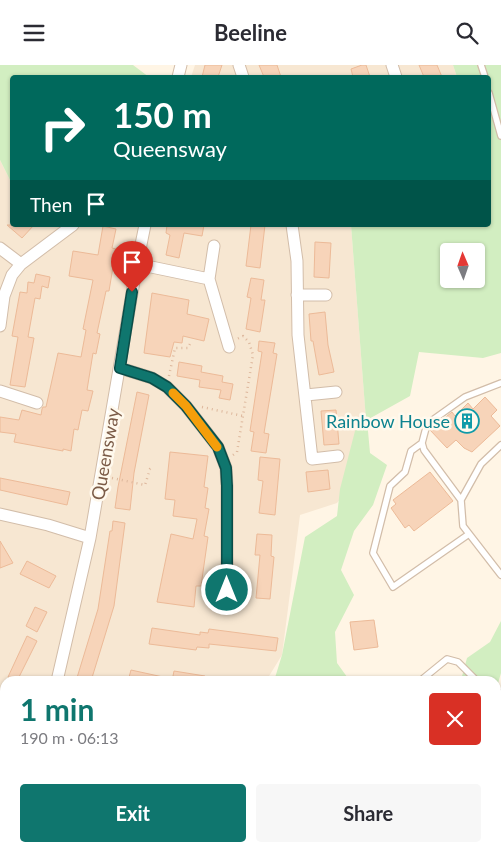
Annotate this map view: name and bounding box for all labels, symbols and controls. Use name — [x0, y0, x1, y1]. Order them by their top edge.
icon: menu — [20, 19, 48, 47]
text: Beeline — [214, 19, 287, 46]
icon: search — [453, 19, 481, 47]
text: 150 m — [113, 93, 212, 135]
icon: right — [30, 95, 95, 160]
text: Queensway — [113, 135, 227, 162]
icon: arrive — [82, 190, 110, 218]
text: Then — [30, 193, 72, 216]
pin — [111, 241, 153, 292]
north arrow — [440, 243, 485, 287]
map controls — [440, 243, 485, 288]
icon: arrive — [118, 248, 146, 276]
street label: Queensway — [86, 405, 124, 502]
building icon: Rainbow House — [454, 408, 480, 434]
place label: Rainbow House — [326, 410, 450, 432]
position arrow — [200, 563, 252, 615]
text: 1 min — [20, 691, 94, 727]
button: close — [429, 693, 481, 745]
text: 190 m · 06:13 — [20, 728, 119, 747]
button: Exit — [20, 784, 246, 842]
button: Share — [256, 784, 481, 842]

